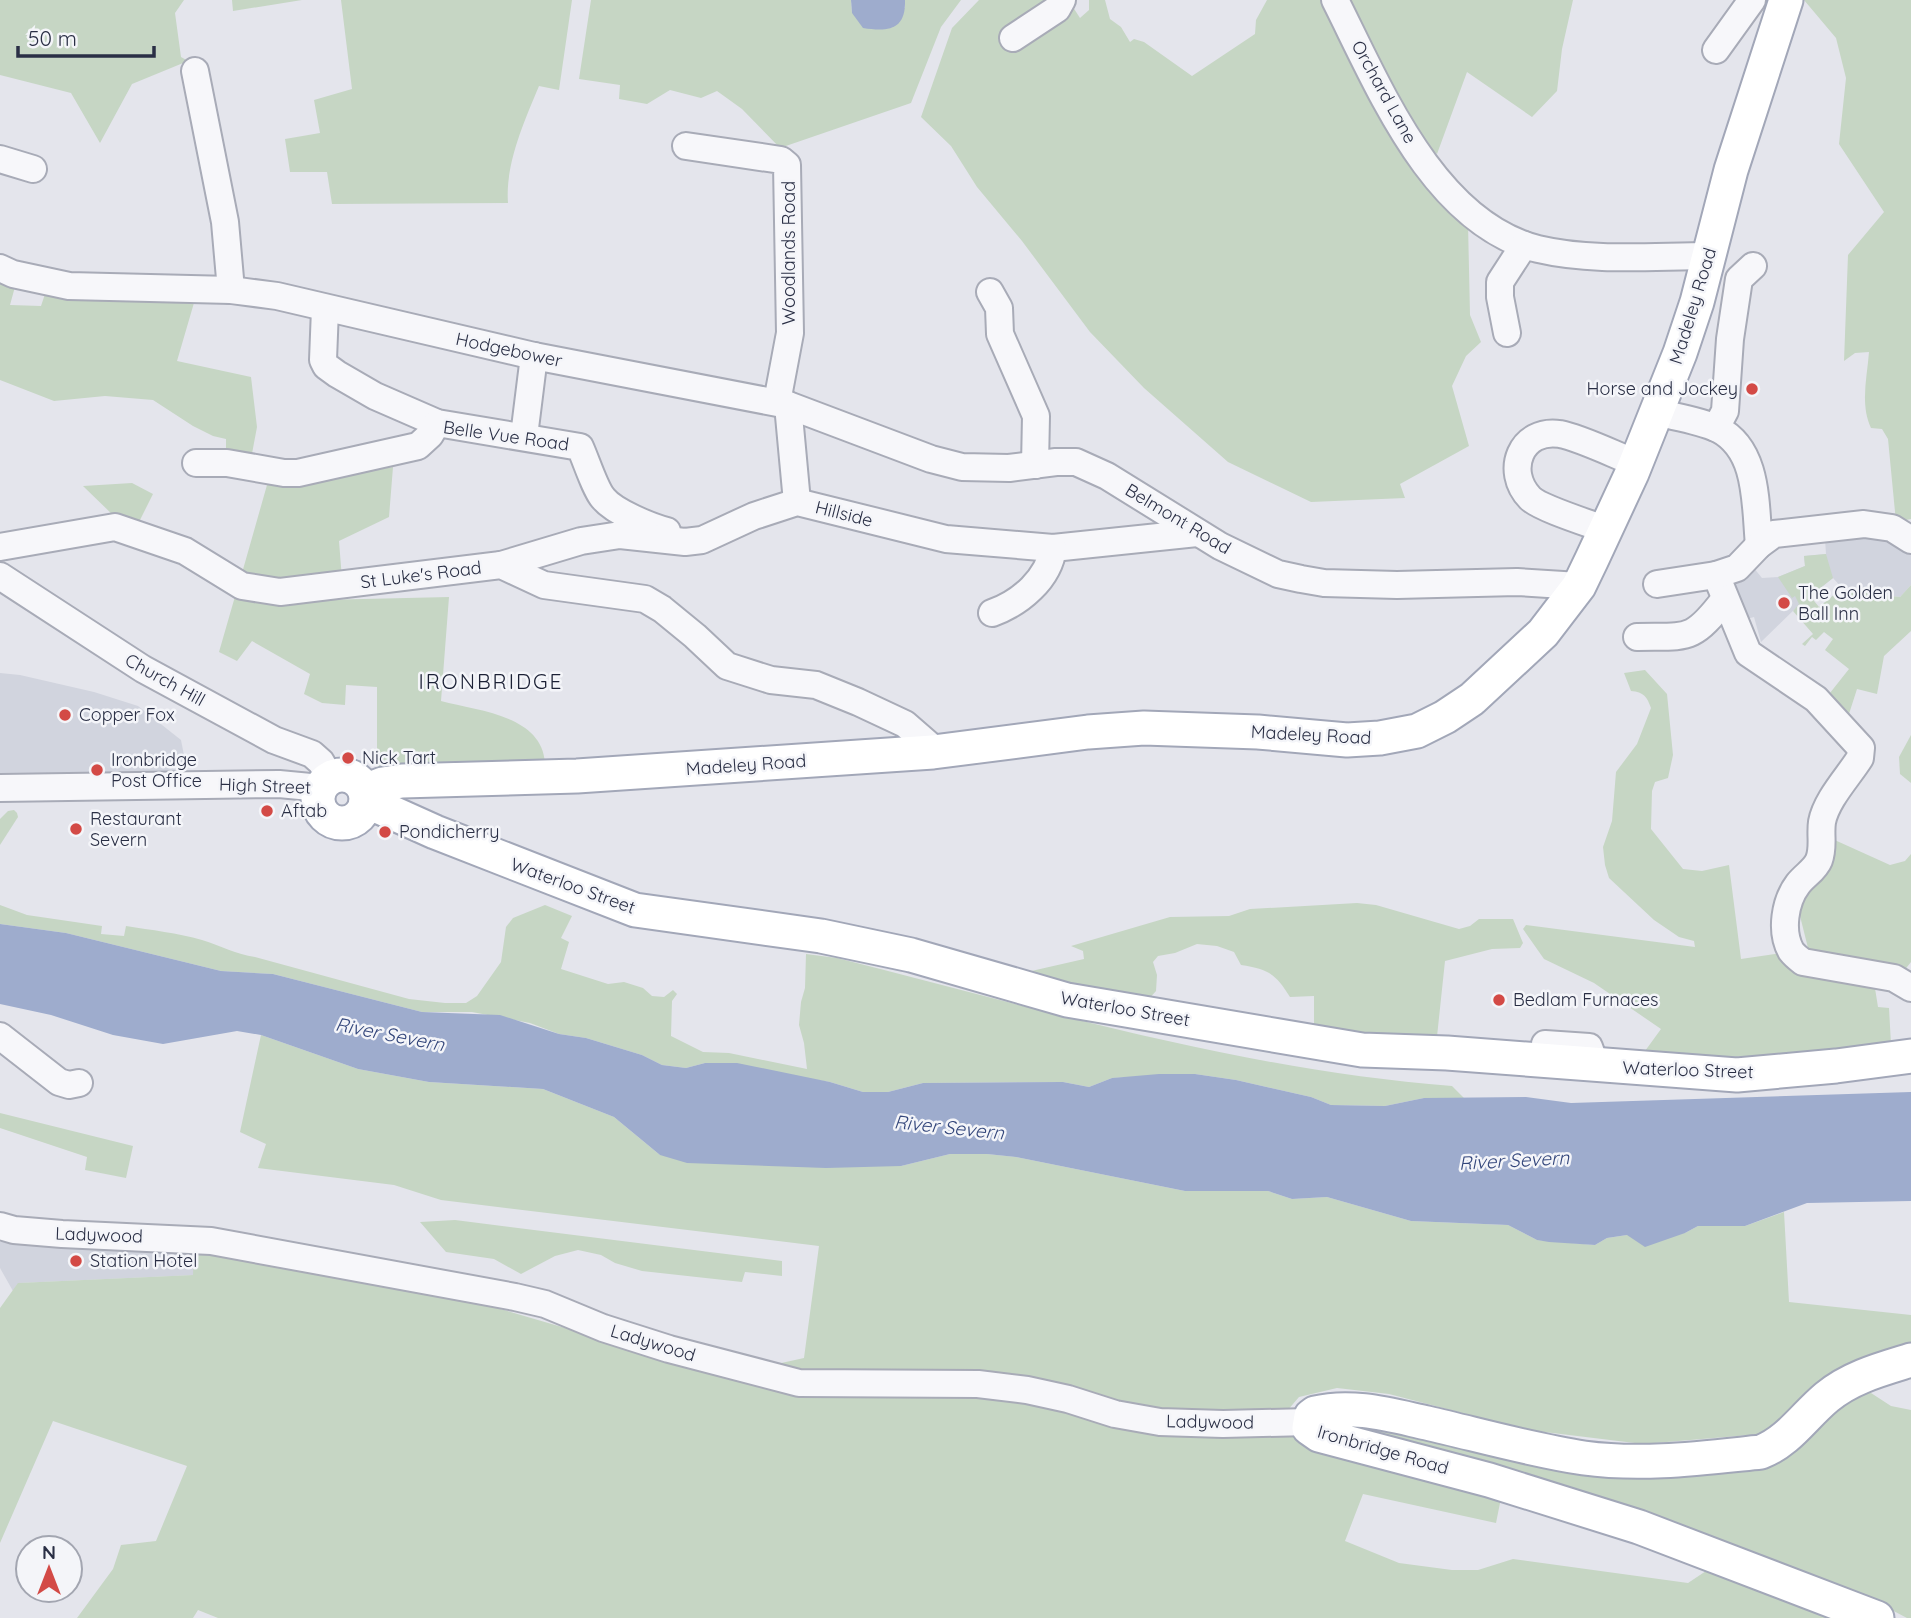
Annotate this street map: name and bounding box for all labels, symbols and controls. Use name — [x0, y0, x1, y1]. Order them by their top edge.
scale bar — [18, 14, 154, 58]
text: 50 m — [28, 25, 77, 51]
street label: Orchard Lane — [1347, 36, 1422, 147]
street label: Woodlands Road — [777, 181, 800, 325]
street label: Madeley Road — [1664, 245, 1721, 367]
street label: Hodgebower — [454, 327, 564, 372]
place label: Horse and Jockey — [1587, 377, 1738, 400]
marker: Horse and Jockey — [1744, 381, 1760, 397]
street label: Belle Vue Road — [442, 415, 570, 456]
street label: Belmont Road — [1121, 478, 1235, 559]
street label: Hillside — [813, 495, 875, 532]
street label: St Luke's Road — [359, 556, 483, 593]
place label: The Golden Ball Inn — [1798, 581, 1893, 625]
marker: The Golden Ball Inn — [1776, 595, 1792, 611]
street label: Church Hill — [121, 648, 209, 711]
district label: IRONBRIDGE — [418, 668, 564, 694]
place label: Copper Fox — [79, 703, 175, 726]
marker: Copper Fox — [57, 707, 73, 723]
street label: Madeley Road — [1250, 720, 1372, 749]
place label: Nick Tart — [362, 746, 436, 769]
place label: Ironbridge Post Office — [111, 748, 202, 792]
street label: Madeley Road — [685, 749, 807, 780]
marker: Nick Tart — [340, 750, 356, 766]
marker: Ironbridge Post Office — [89, 762, 105, 778]
street label: High Street — [218, 772, 312, 799]
place label: Aftab — [281, 799, 327, 822]
marker: Aftab — [259, 803, 275, 819]
place label: Restaurant Severn — [90, 807, 182, 851]
place label: Pondicherry — [399, 820, 499, 843]
marker: Restaurant Severn — [68, 821, 84, 837]
marker: Pondicherry — [377, 824, 393, 840]
street label: Waterloo Street — [508, 852, 639, 919]
street label: Waterloo Street — [1059, 986, 1192, 1031]
place label: Bedlam Furnaces — [1513, 988, 1659, 1011]
marker: Bedlam Furnaces — [1491, 992, 1507, 1008]
water label: River Severn — [334, 1012, 447, 1056]
street label: Waterloo Street — [1622, 1056, 1754, 1083]
water label: River Severn — [893, 1109, 1006, 1145]
water label: River Severn — [1458, 1145, 1571, 1175]
street label: Ladywood — [55, 1221, 143, 1248]
place label: Station Hotel — [90, 1249, 197, 1272]
marker: Station Hotel — [68, 1253, 84, 1269]
street label: Ladywood — [608, 1319, 698, 1366]
street label: Ladywood — [1166, 1409, 1254, 1434]
street label: Ironbridge Road — [1315, 1420, 1451, 1479]
north arrow — [14, 1534, 84, 1604]
text: N — [42, 1540, 56, 1564]

